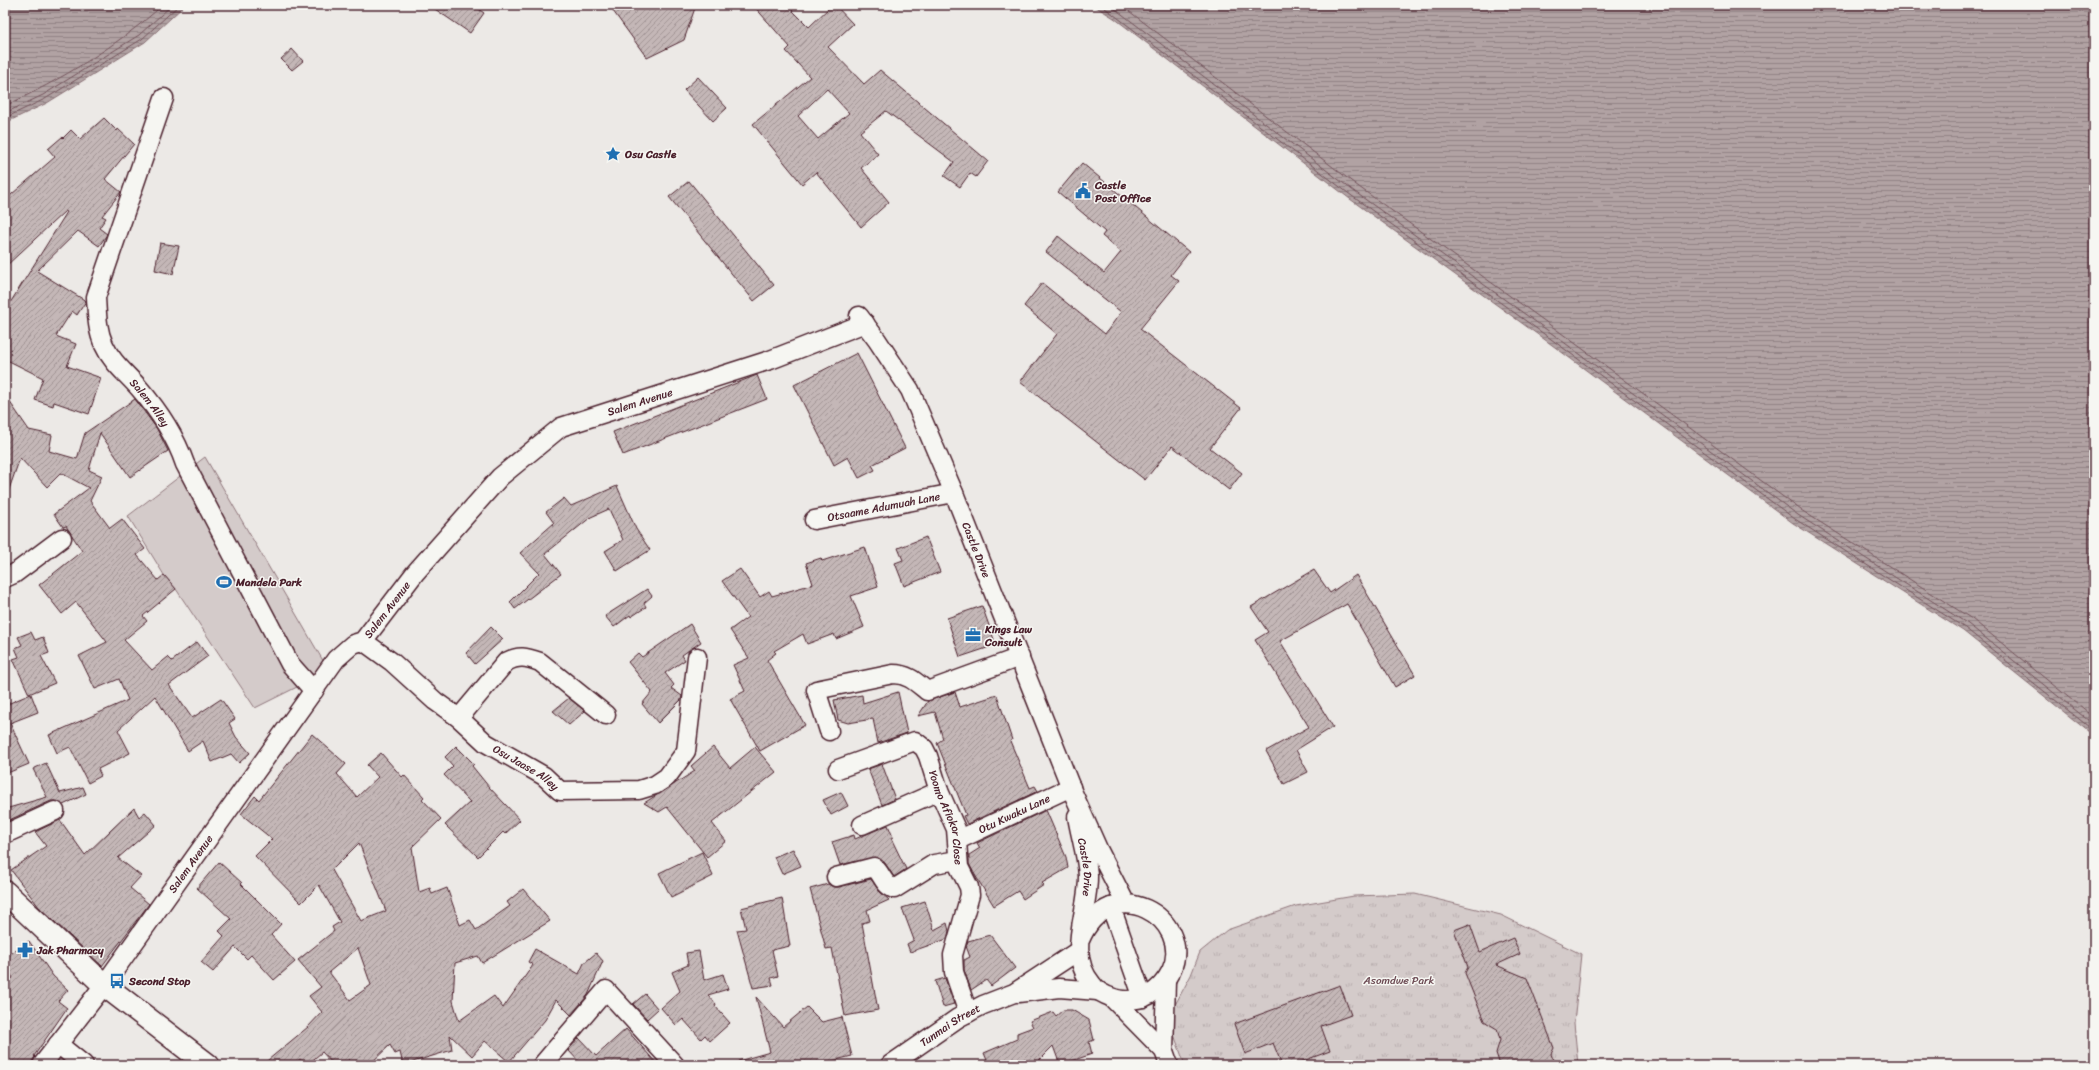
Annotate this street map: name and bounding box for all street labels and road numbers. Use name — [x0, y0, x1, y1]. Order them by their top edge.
street label: Salem Alley — [125, 374, 175, 431]
street label: Salem Avenue — [605, 382, 675, 421]
street label: Otsaame Adumuah Lane — [826, 486, 942, 527]
street label: Castle Drive — [957, 519, 996, 581]
street label: Salem Avenue — [359, 577, 415, 642]
street label: Osu Jaase Alley — [489, 739, 564, 795]
street label: Yoomo Afiokor Close — [924, 768, 968, 866]
street label: Otu Kwaku Lane — [975, 788, 1054, 839]
street label: Salem Avenue — [163, 830, 218, 897]
street label: Castle Drive — [1072, 836, 1098, 898]
street label: Tunmai Street — [915, 999, 984, 1051]

